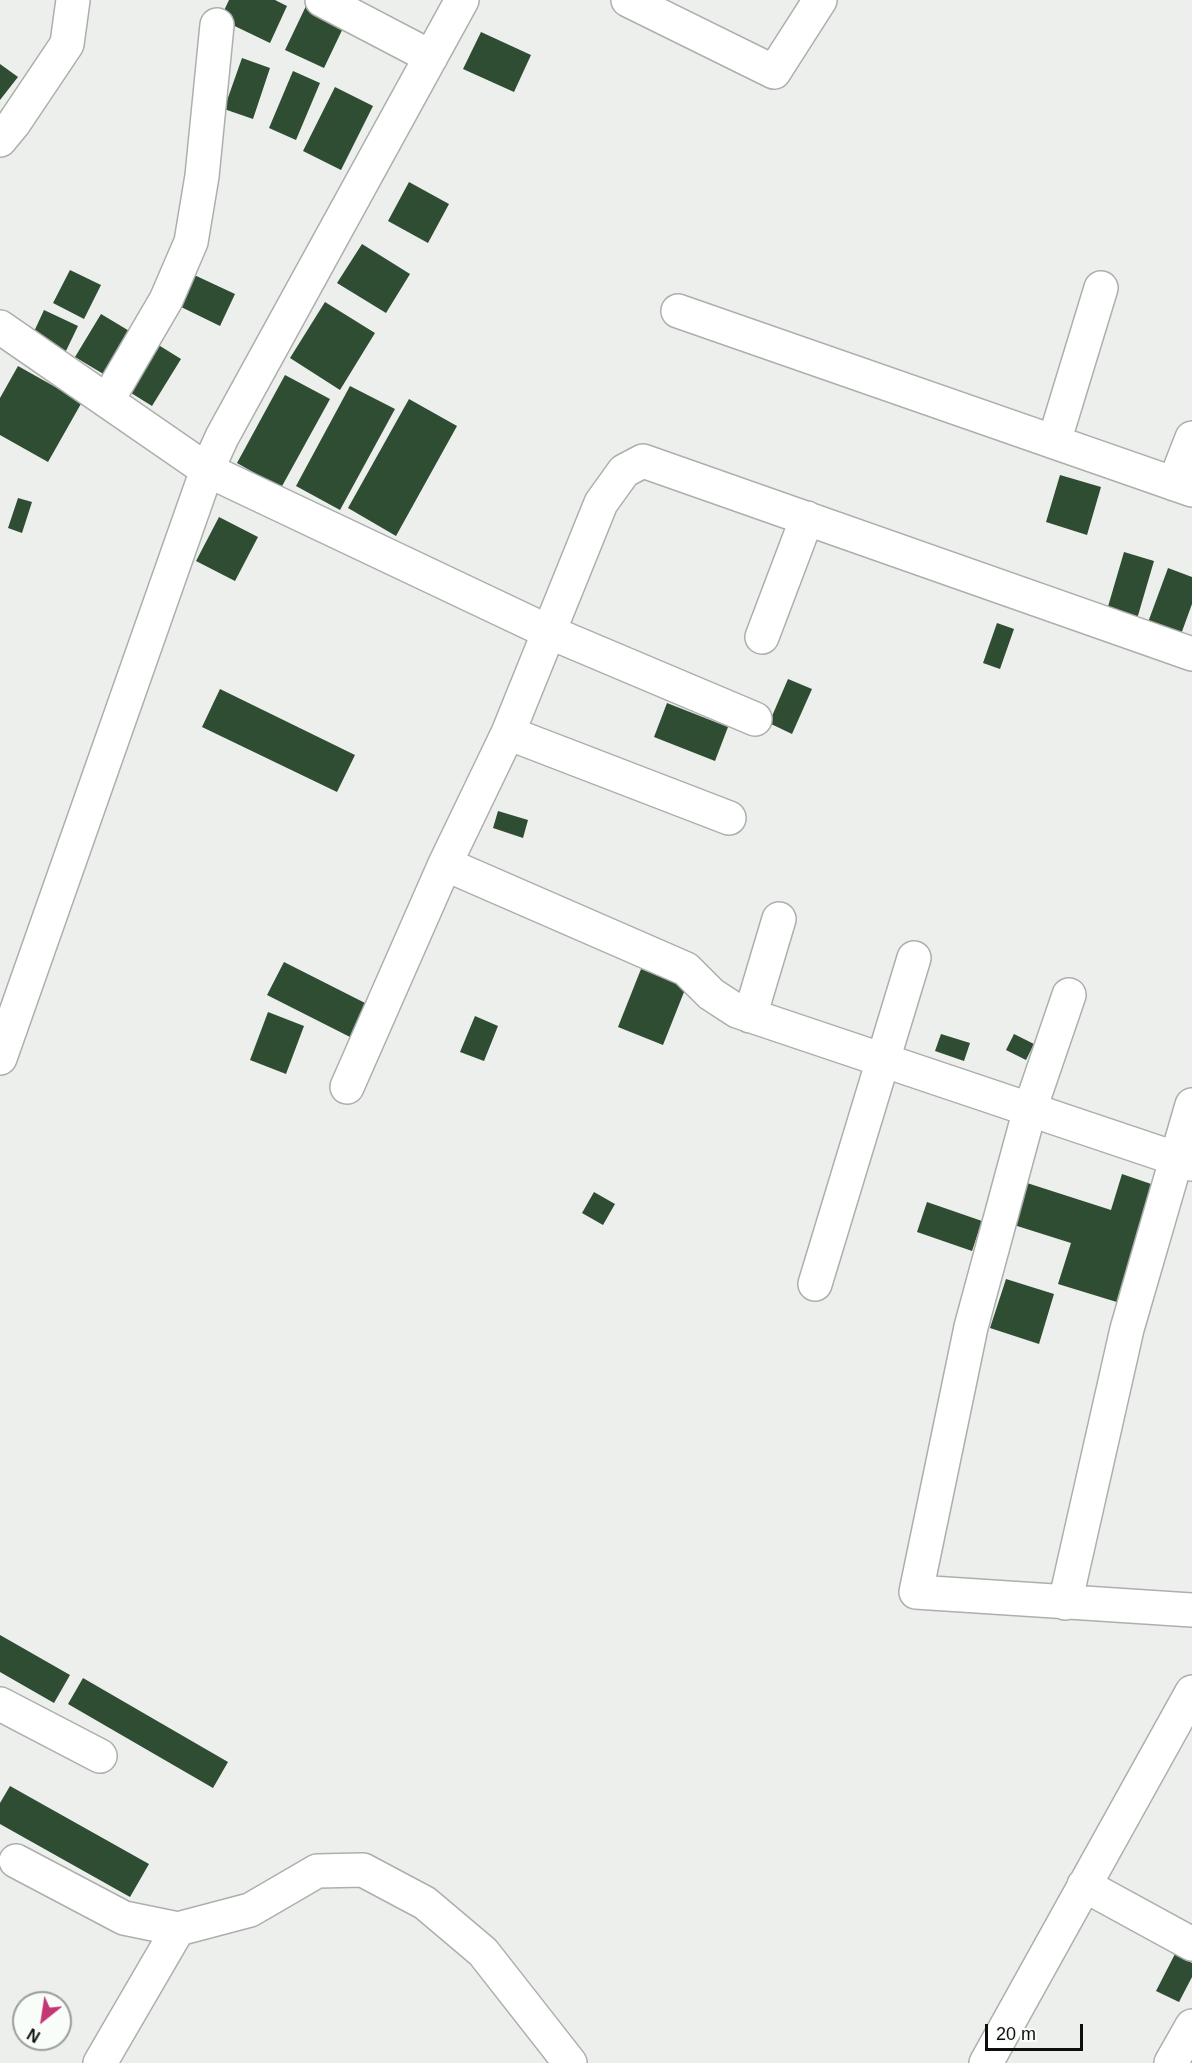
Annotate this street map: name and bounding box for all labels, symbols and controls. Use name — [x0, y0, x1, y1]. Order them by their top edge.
north arrow — [12, 1991, 72, 2051]
scale bar — [988, 2012, 1086, 2050]
text: 20 m — [996, 2024, 1036, 2044]
text: N — [24, 2025, 43, 2046]

